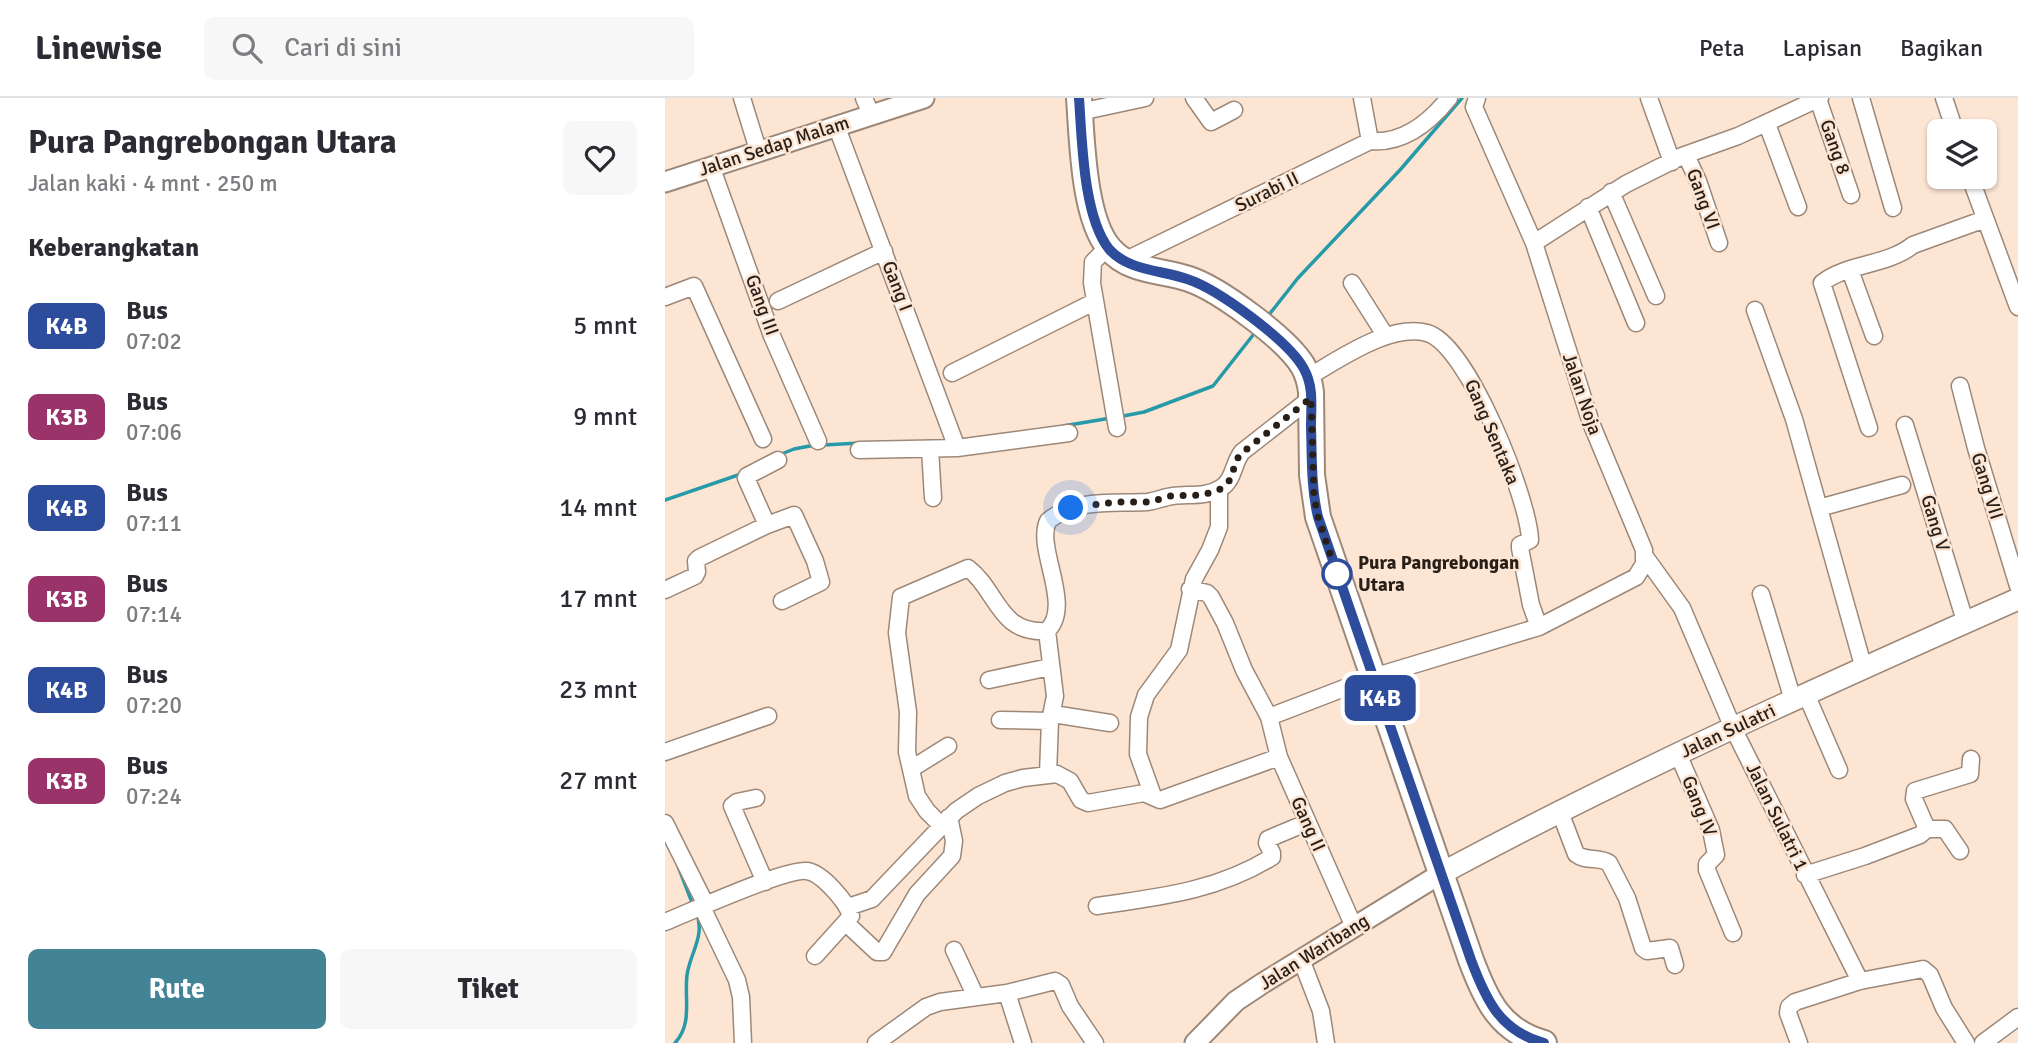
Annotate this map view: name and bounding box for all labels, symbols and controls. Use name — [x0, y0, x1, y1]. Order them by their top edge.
search box — [204, 17, 694, 80]
text: Linewise — [35, 28, 162, 69]
icon: search — [228, 29, 266, 67]
text: Cari di sini — [284, 32, 402, 64]
text: Peta — [1699, 33, 1745, 63]
text: Lapisan — [1783, 33, 1862, 63]
text: Bagikan — [1900, 33, 1983, 63]
street label: Jalan Sedap Malam — [696, 110, 852, 182]
street label: Gang 8 — [1814, 116, 1856, 178]
map controls — [1927, 119, 1997, 189]
button: layers — [1927, 119, 1997, 189]
button: heart — [563, 121, 637, 195]
text: Pura Pangrebongan Utara — [28, 122, 397, 163]
street label: Gang VI — [1681, 165, 1725, 233]
street label: Surabi II — [1231, 166, 1303, 218]
text: Jalan kaki · 4 mnt · 250 m — [28, 169, 278, 198]
text: Keberangkatan — [28, 232, 199, 264]
street label: Gang I — [876, 257, 918, 315]
street label: Gang III — [740, 271, 784, 339]
text: Bus — [126, 295, 168, 327]
text: 5 mnt — [573, 310, 637, 342]
text: K4B — [45, 311, 88, 341]
text: 07:02 — [126, 327, 182, 356]
street label: Jalan Noja — [1557, 350, 1607, 438]
street label: Gang Sentaka — [1459, 376, 1525, 488]
text: Bus — [126, 386, 168, 418]
text: 9 mnt — [573, 401, 637, 433]
text: K3B — [45, 402, 88, 432]
text: 07:06 — [126, 418, 182, 447]
street label: Gang VII — [1966, 450, 2008, 522]
text: Bus — [126, 477, 168, 509]
your location — [1053, 490, 1088, 525]
text: 14 mnt — [559, 492, 637, 524]
street label: Gang V — [1915, 492, 1955, 554]
text: K4B — [45, 493, 88, 523]
text: 07:11 — [126, 509, 182, 538]
place label: Pura Pangrebongan Utara — [1358, 551, 1519, 597]
marker: Pura Pangrebongan Utara — [1322, 559, 1352, 589]
text: Bus — [126, 568, 168, 600]
text: 17 mnt — [559, 583, 637, 615]
text: K3B — [45, 584, 88, 614]
text: 07:14 — [126, 600, 182, 629]
text: Bus — [126, 659, 168, 691]
text: 23 mnt — [559, 674, 637, 706]
text: K4B — [45, 675, 88, 705]
line badge: K4B — [1340, 675, 1420, 721]
text: K4B — [1359, 683, 1401, 713]
text: 07:20 — [126, 691, 182, 720]
street label: Jalan Sulatri — [1676, 698, 1780, 764]
text: Bus — [126, 750, 168, 782]
street label: Jalan Sulatri 1 — [1741, 759, 1813, 875]
text: 27 mnt — [559, 765, 637, 797]
text: K3B — [45, 766, 88, 796]
street label: Gang IV — [1676, 772, 1722, 840]
text: 07:24 — [126, 782, 182, 811]
street label: Gang II — [1285, 793, 1331, 855]
street label: Jalan Waribang — [1255, 909, 1373, 995]
button: Rute — [28, 949, 326, 1029]
button: Tiket — [340, 949, 637, 1029]

